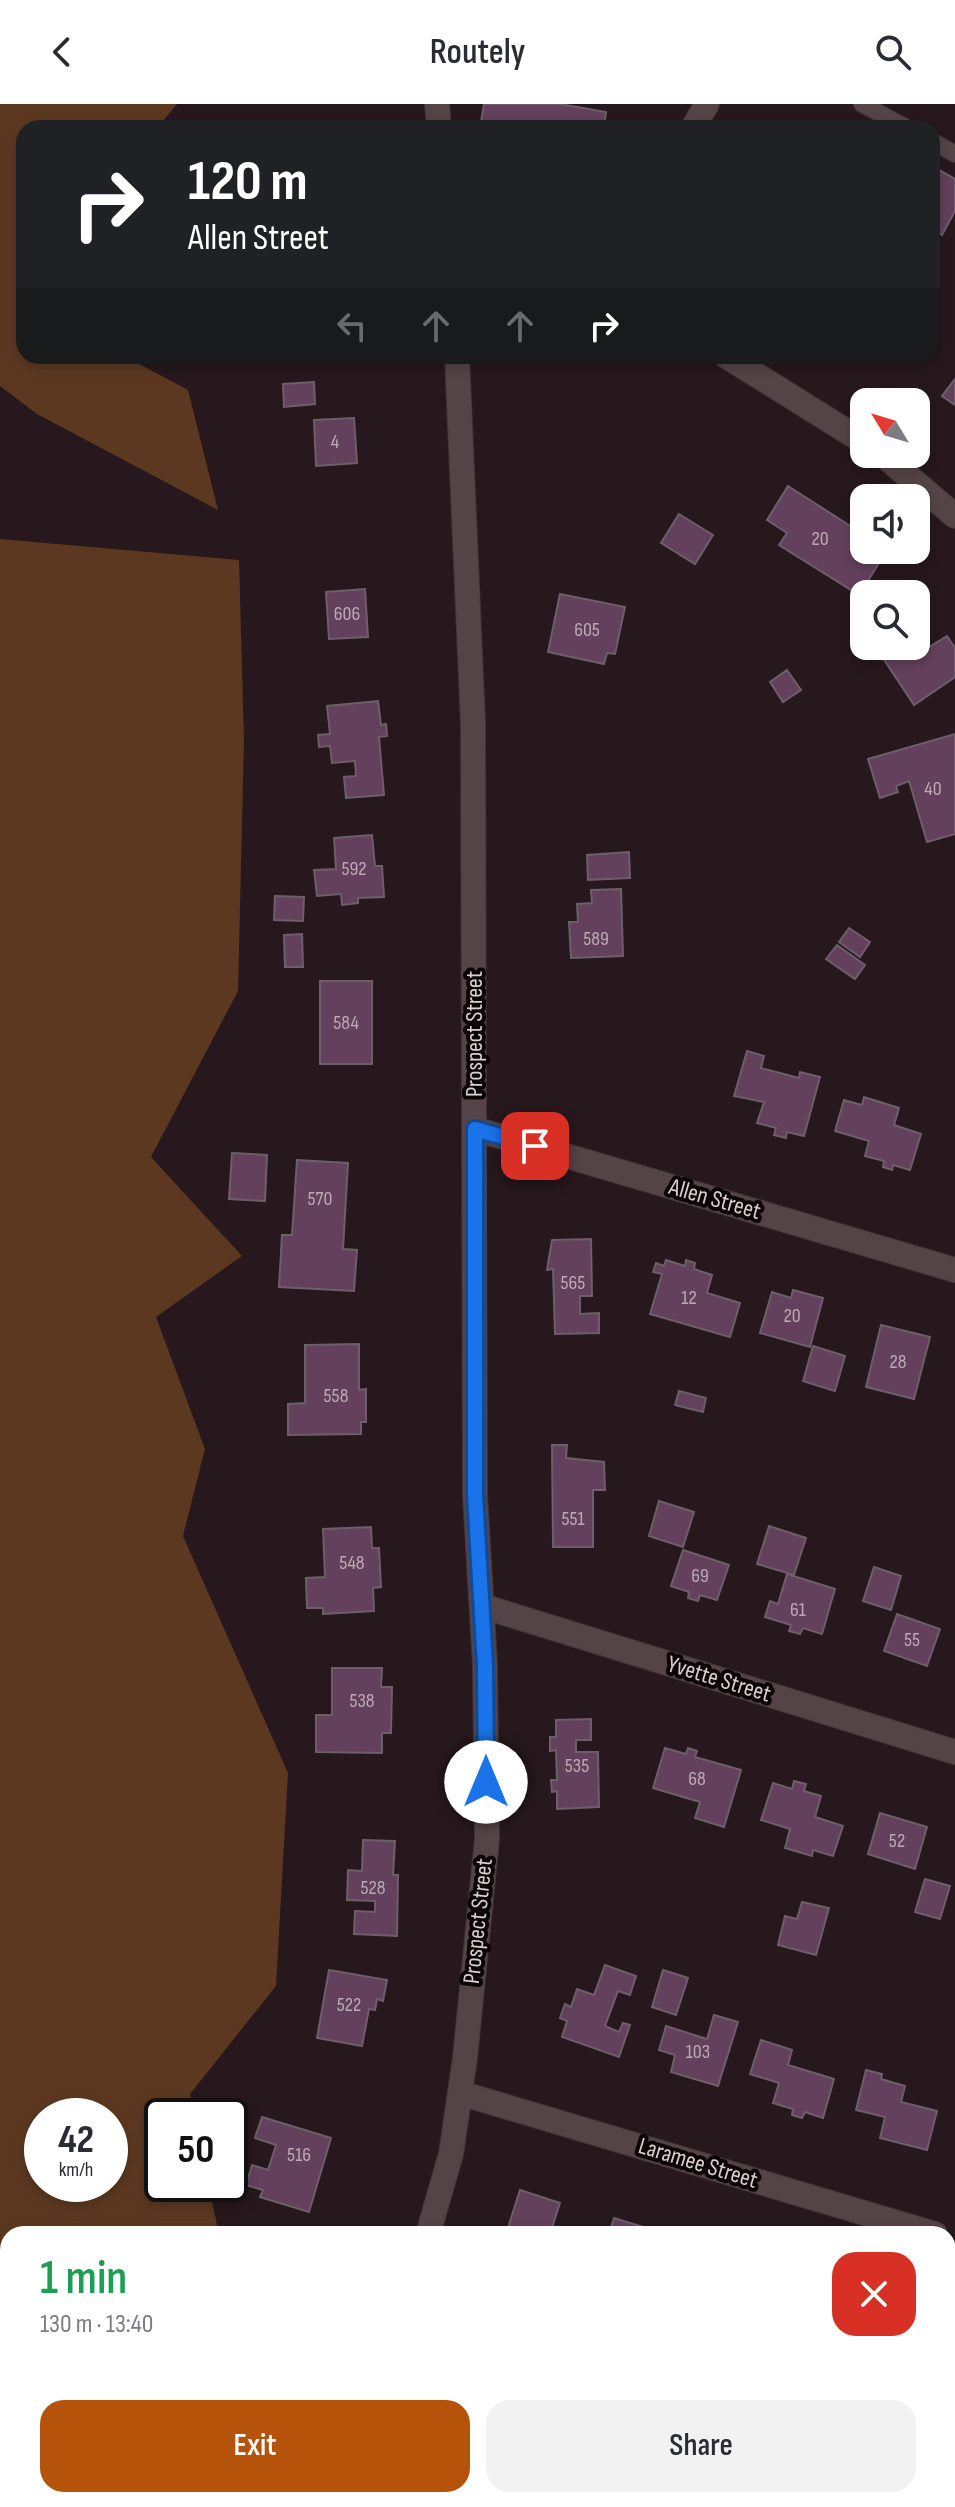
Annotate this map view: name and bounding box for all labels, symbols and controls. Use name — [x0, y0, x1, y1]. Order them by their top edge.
icon: back — [40, 30, 84, 74]
icon: search — [871, 30, 915, 74]
text: Routely — [430, 31, 525, 74]
text: 120 m — [188, 149, 308, 216]
icon: right — [56, 152, 160, 256]
text: Allen Street — [188, 217, 329, 260]
icon: left — [330, 304, 374, 348]
icon: ahead — [414, 304, 458, 348]
icon: ahead — [498, 304, 542, 348]
icon: right — [582, 304, 626, 348]
north arrow — [850, 388, 930, 468]
map controls — [850, 388, 930, 660]
house number: 4 — [331, 430, 339, 454]
button: sound — [850, 484, 930, 564]
house number: 20 — [811, 527, 829, 551]
button: search — [850, 580, 930, 660]
house number: 606 — [334, 602, 360, 626]
house number: 605 — [574, 618, 600, 642]
house number: 40 — [924, 777, 942, 801]
house number: 592 — [341, 857, 367, 881]
house number: 589 — [583, 927, 609, 951]
street label: Prospect Street — [460, 971, 489, 1097]
house number: 584 — [333, 1011, 359, 1035]
pin — [501, 1112, 569, 1180]
icon: arrive — [513, 1124, 557, 1168]
street label: Allen Street — [665, 1172, 764, 1226]
house number: 570 — [308, 1187, 332, 1211]
house number: 565 — [561, 1271, 585, 1295]
house number: 12 — [681, 1286, 697, 1310]
house number: 20 — [783, 1304, 801, 1328]
house number: 28 — [890, 1350, 907, 1374]
house number: 558 — [324, 1384, 348, 1408]
house number: 551 — [561, 1507, 585, 1531]
house number: 548 — [339, 1551, 365, 1575]
house number: 69 — [691, 1564, 709, 1588]
house number: 61 — [790, 1598, 806, 1622]
house number: 55 — [904, 1628, 920, 1652]
street label: Yvette Street — [664, 1650, 774, 1708]
house number: 538 — [349, 1689, 375, 1713]
position arrow — [444, 1740, 528, 1824]
house number: 535 — [565, 1754, 589, 1778]
house number: 68 — [688, 1767, 706, 1791]
house number: 52 — [889, 1829, 905, 1853]
street label: Prospect Street — [457, 1857, 499, 1985]
house number: 528 — [360, 1876, 386, 1900]
house number: 522 — [337, 1993, 361, 2017]
house number: 103 — [686, 2040, 710, 2064]
speed limit sign: 50 — [144, 2098, 248, 2202]
text: 42 — [58, 2116, 94, 2164]
street label: Laramee Street — [635, 2131, 761, 2195]
house number: 516 — [287, 2143, 311, 2167]
text: km/h — [59, 2158, 93, 2182]
text: 1 min — [40, 2250, 127, 2307]
button: close — [832, 2252, 916, 2336]
text: 130 m · 13:40 — [40, 2309, 153, 2340]
button: Exit — [40, 2400, 470, 2492]
button: Share — [486, 2400, 916, 2492]

